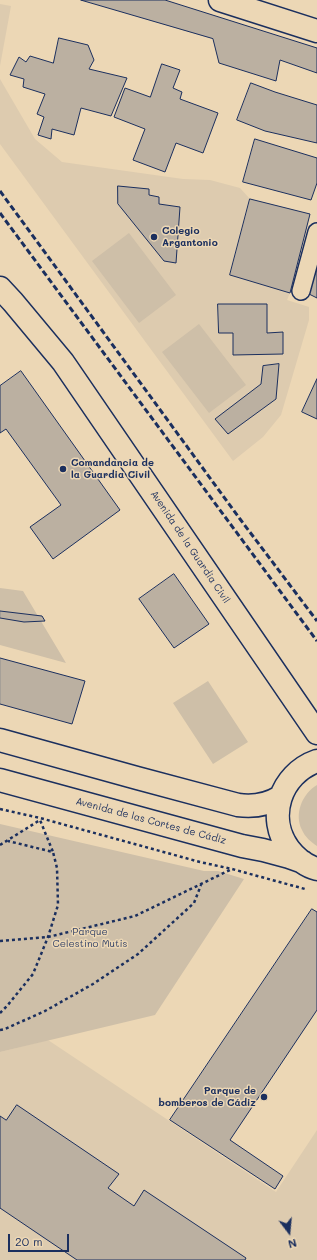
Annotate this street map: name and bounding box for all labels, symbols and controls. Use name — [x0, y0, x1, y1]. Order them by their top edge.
place label: Colegio Argantonio — [162, 225, 218, 248]
marker: Colegio Argantonio — [149, 232, 159, 242]
place label: Comandancia de la Guardia Civil — [71, 457, 154, 480]
marker: Comandancia de la Guardia Civil — [58, 464, 68, 474]
street label: Avenida de la Guardia Civil — [148, 488, 232, 606]
street label: Avenida de las Cortes de Cádiz — [75, 795, 227, 847]
park label: Parque Celestino Mutis — [53, 926, 127, 950]
place label: Parque de bomberos de Cádiz — [159, 1085, 256, 1108]
marker: Parque de bomberos de Cádiz — [259, 1092, 269, 1102]
north arrow — [269, 1212, 309, 1252]
scale bar — [10, 1226, 71, 1252]
text: 20 m — [15, 1233, 43, 1249]
text: N — [286, 1236, 299, 1252]

